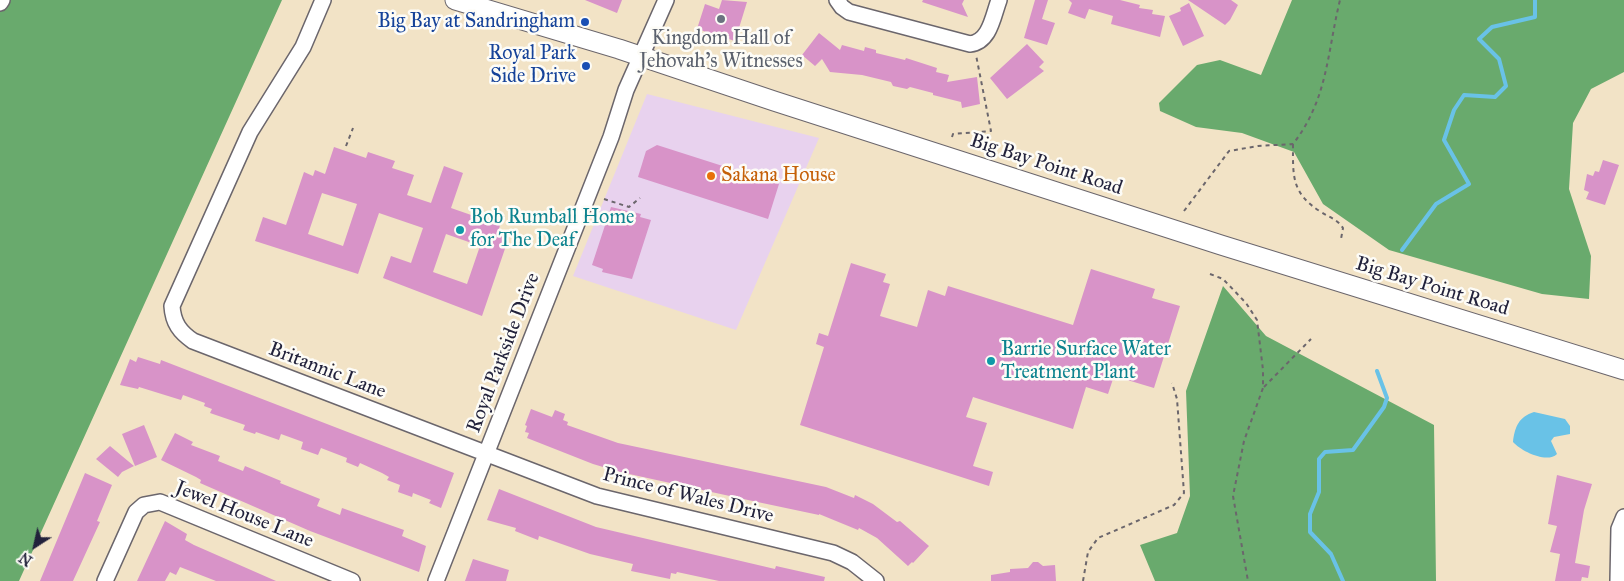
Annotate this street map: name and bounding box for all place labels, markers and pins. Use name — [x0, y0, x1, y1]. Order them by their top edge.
place label: Big Bay at Sandringham — [377, 10, 575, 34]
marker: Kingdom Hall of Jehovah's Witnesses — [715, 13, 727, 25]
marker: Big Bay at Sandringham — [579, 16, 591, 28]
place label: Kingdom Hall of Jehovah's Witnesses — [639, 27, 803, 74]
place label: Royal Park Side Drive — [488, 42, 576, 89]
marker: Royal Park Side Drive — [580, 60, 592, 72]
place label: Sakana House — [721, 164, 836, 188]
marker: Sakana House — [705, 170, 717, 182]
place label: Bob Rumball Home for The Deaf — [470, 206, 634, 253]
marker: Bob Rumball Home for The Deaf — [454, 224, 466, 236]
place label: Barrie Surface Water Treatment Plant — [1001, 338, 1171, 385]
marker: Barrie Surface Water Treatment Plant — [985, 355, 997, 367]

